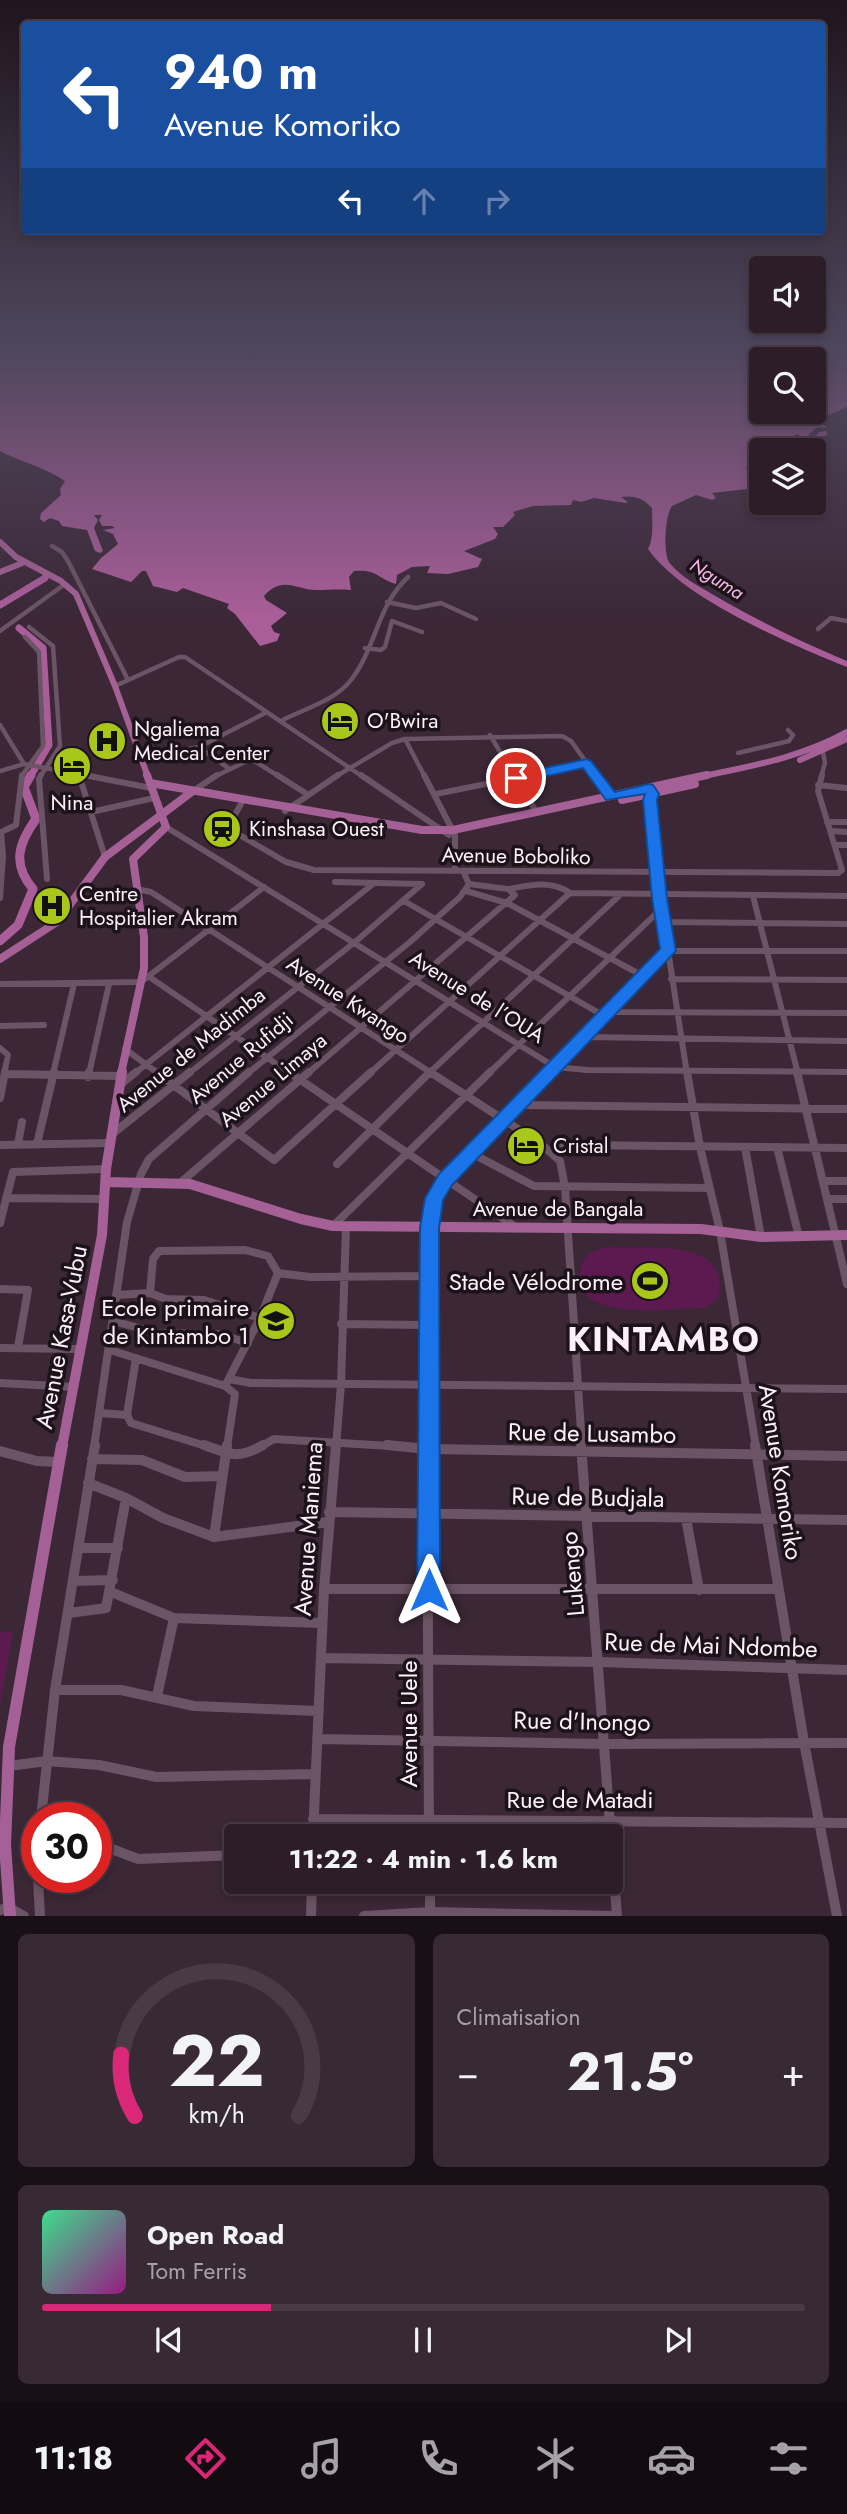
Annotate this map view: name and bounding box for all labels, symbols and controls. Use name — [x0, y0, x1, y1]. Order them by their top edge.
text: 940 m — [164, 37, 318, 107]
icon: left — [49, 49, 140, 140]
text: Avenue Komoriko — [164, 102, 401, 148]
icon: left — [332, 182, 370, 220]
icon: ahead — [405, 182, 443, 220]
icon: right — [478, 182, 516, 220]
map controls — [749, 256, 826, 515]
button: sound — [749, 256, 826, 333]
button: search — [749, 347, 826, 424]
button: layers — [749, 438, 826, 515]
water label: Nguma — [685, 552, 750, 606]
hotel icon: O'Bwira — [319, 700, 361, 742]
place label: O'Bwira — [367, 706, 438, 736]
place label: Ngaliema Medical Center — [134, 714, 271, 768]
hospital icon: Ngaliema Medical Center — [86, 720, 128, 762]
hotel icon: Nina — [51, 745, 93, 787]
pin — [486, 748, 546, 808]
icon: arrive — [497, 759, 535, 797]
place label: Nina — [51, 788, 93, 818]
station icon: Kinshasa Ouest — [201, 808, 243, 850]
place label: Kinshasa Ouest — [249, 814, 384, 844]
street label: Avenue Boboliko — [441, 840, 591, 872]
place label: Centre Hospitalier Akram — [79, 879, 238, 933]
hospital icon: Centre Hospitalier Akram — [31, 885, 73, 927]
street label: Avenue de l’OUA — [404, 943, 551, 1051]
street label: Avenue Kwango — [281, 949, 415, 1051]
street label: Avenue de Madimba — [110, 981, 272, 1119]
street label: Avenue Rufidji — [182, 1005, 300, 1111]
street label: Avenue Limaya — [213, 1026, 333, 1134]
hotel icon: Cristal — [505, 1125, 547, 1167]
place label: Cristal — [553, 1131, 608, 1161]
street label: Avenue de Bangala — [473, 1194, 643, 1224]
street label: Avenue Kasa-Vubu — [26, 1242, 96, 1432]
sports icon: Stade Vélodrome — [629, 1260, 671, 1302]
place label: Stade Vélodrome — [449, 1264, 623, 1299]
place label: Ecole primaire de Kintambo 1 — [101, 1290, 249, 1353]
school or university icon: Ecole primaire de Kintambo 1 — [255, 1300, 297, 1342]
district label: KINTAMBO — [567, 1316, 761, 1363]
street label: Avenue Komoriko — [750, 1382, 812, 1562]
street label: Rue de Lusambo — [507, 1414, 677, 1452]
street label: Avenue Maniema — [284, 1441, 332, 1617]
street label: Rue de Budjala — [511, 1478, 665, 1516]
street label: Lukengo — [551, 1530, 593, 1618]
position arrow — [392, 1553, 466, 1627]
street label: Rue de Mai Ndombe — [604, 1624, 818, 1666]
street label: Avenue Uele — [391, 1660, 426, 1788]
street label: Rue d'Inongo — [513, 1702, 651, 1740]
street label: Rue de Matadi — [506, 1782, 654, 1817]
speed limit sign: 30 — [21, 1802, 112, 1893]
text: 11:22 · 4 min · 1.6 km — [289, 1840, 558, 1878]
text: Climatisation — [457, 2000, 581, 2034]
text: 22 — [168, 2009, 264, 2114]
text: 21.5° — [567, 2034, 693, 2110]
text: − — [457, 2045, 479, 2100]
text: + — [782, 2045, 805, 2100]
text: km/h — [188, 2096, 245, 2132]
text: Open Road — [147, 2216, 284, 2254]
text: Tom Ferris — [147, 2254, 246, 2288]
icon: previous — [150, 2321, 188, 2359]
icon: pause — [404, 2321, 442, 2359]
icon: next — [659, 2321, 697, 2359]
icon: directions — [181, 2434, 230, 2483]
icon: music — [297, 2434, 346, 2483]
icon: phone — [414, 2434, 463, 2483]
icon: climate — [531, 2434, 580, 2483]
icon: car — [647, 2434, 696, 2483]
icon: filters — [764, 2434, 813, 2483]
text: 11:18 — [34, 2435, 113, 2481]

